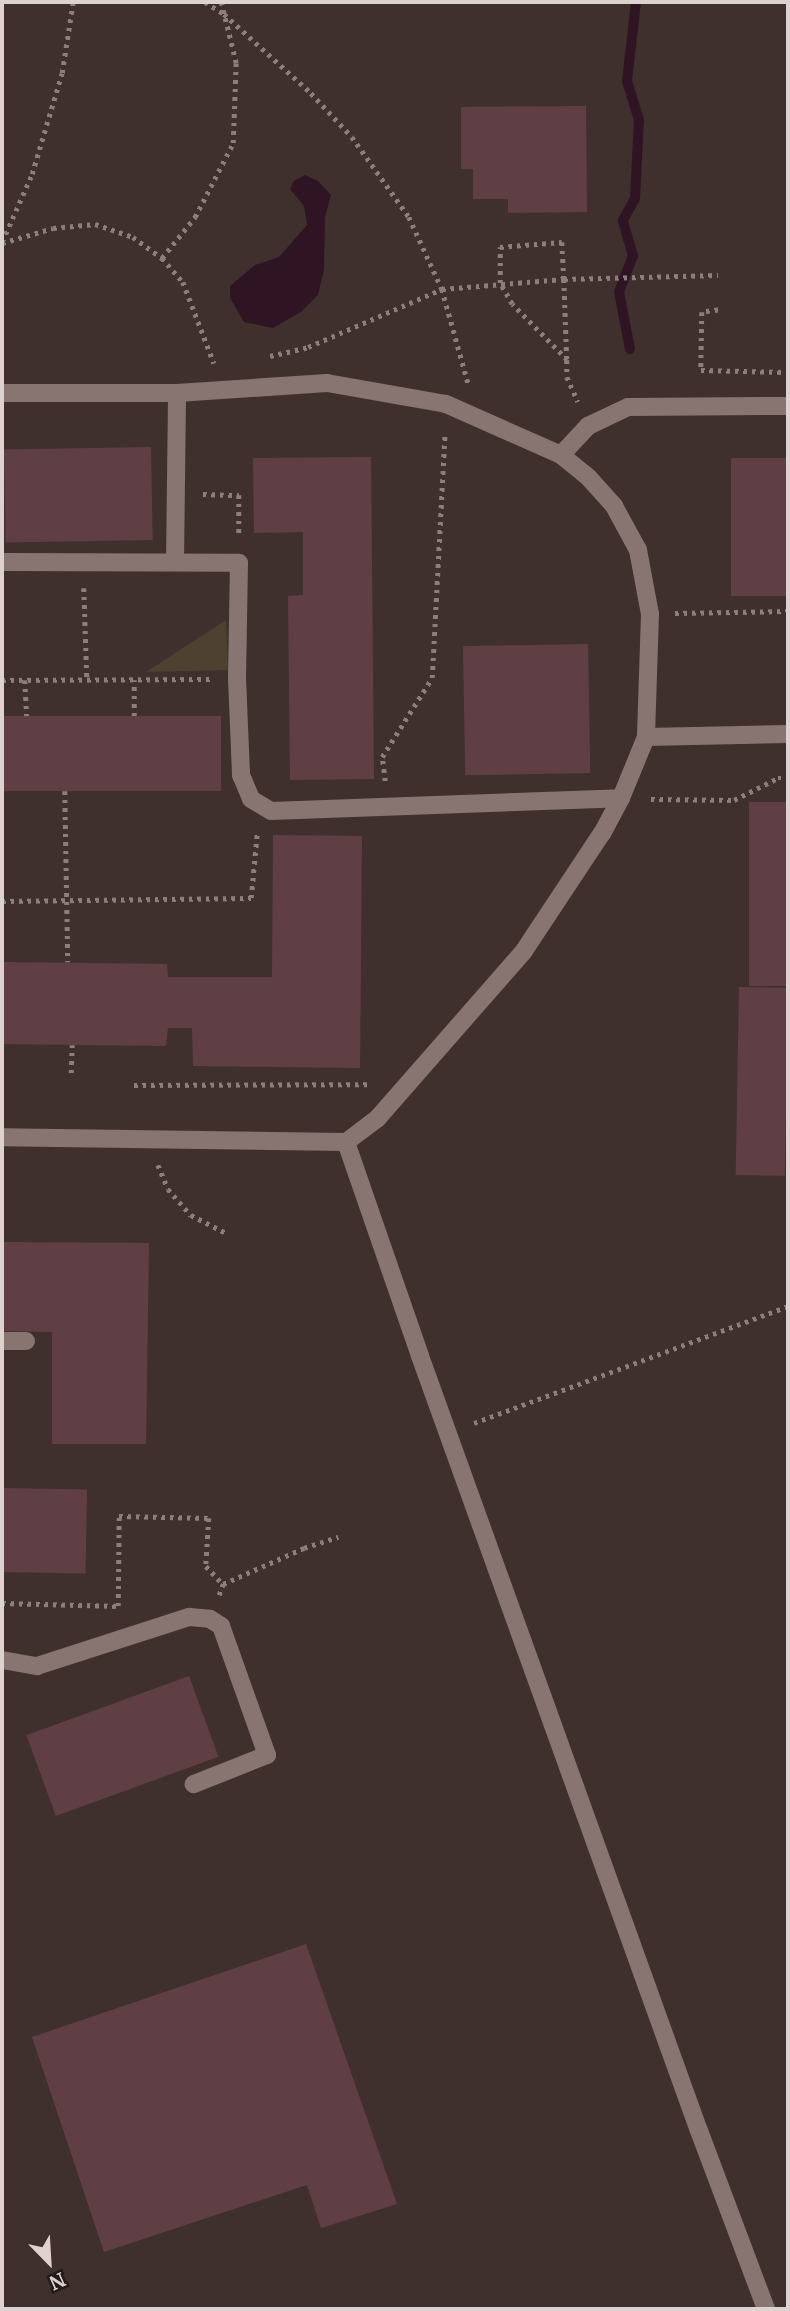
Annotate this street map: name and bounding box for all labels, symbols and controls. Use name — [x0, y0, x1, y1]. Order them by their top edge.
north arrow — [14, 2227, 84, 2297]
text: N — [46, 2267, 69, 2295]

